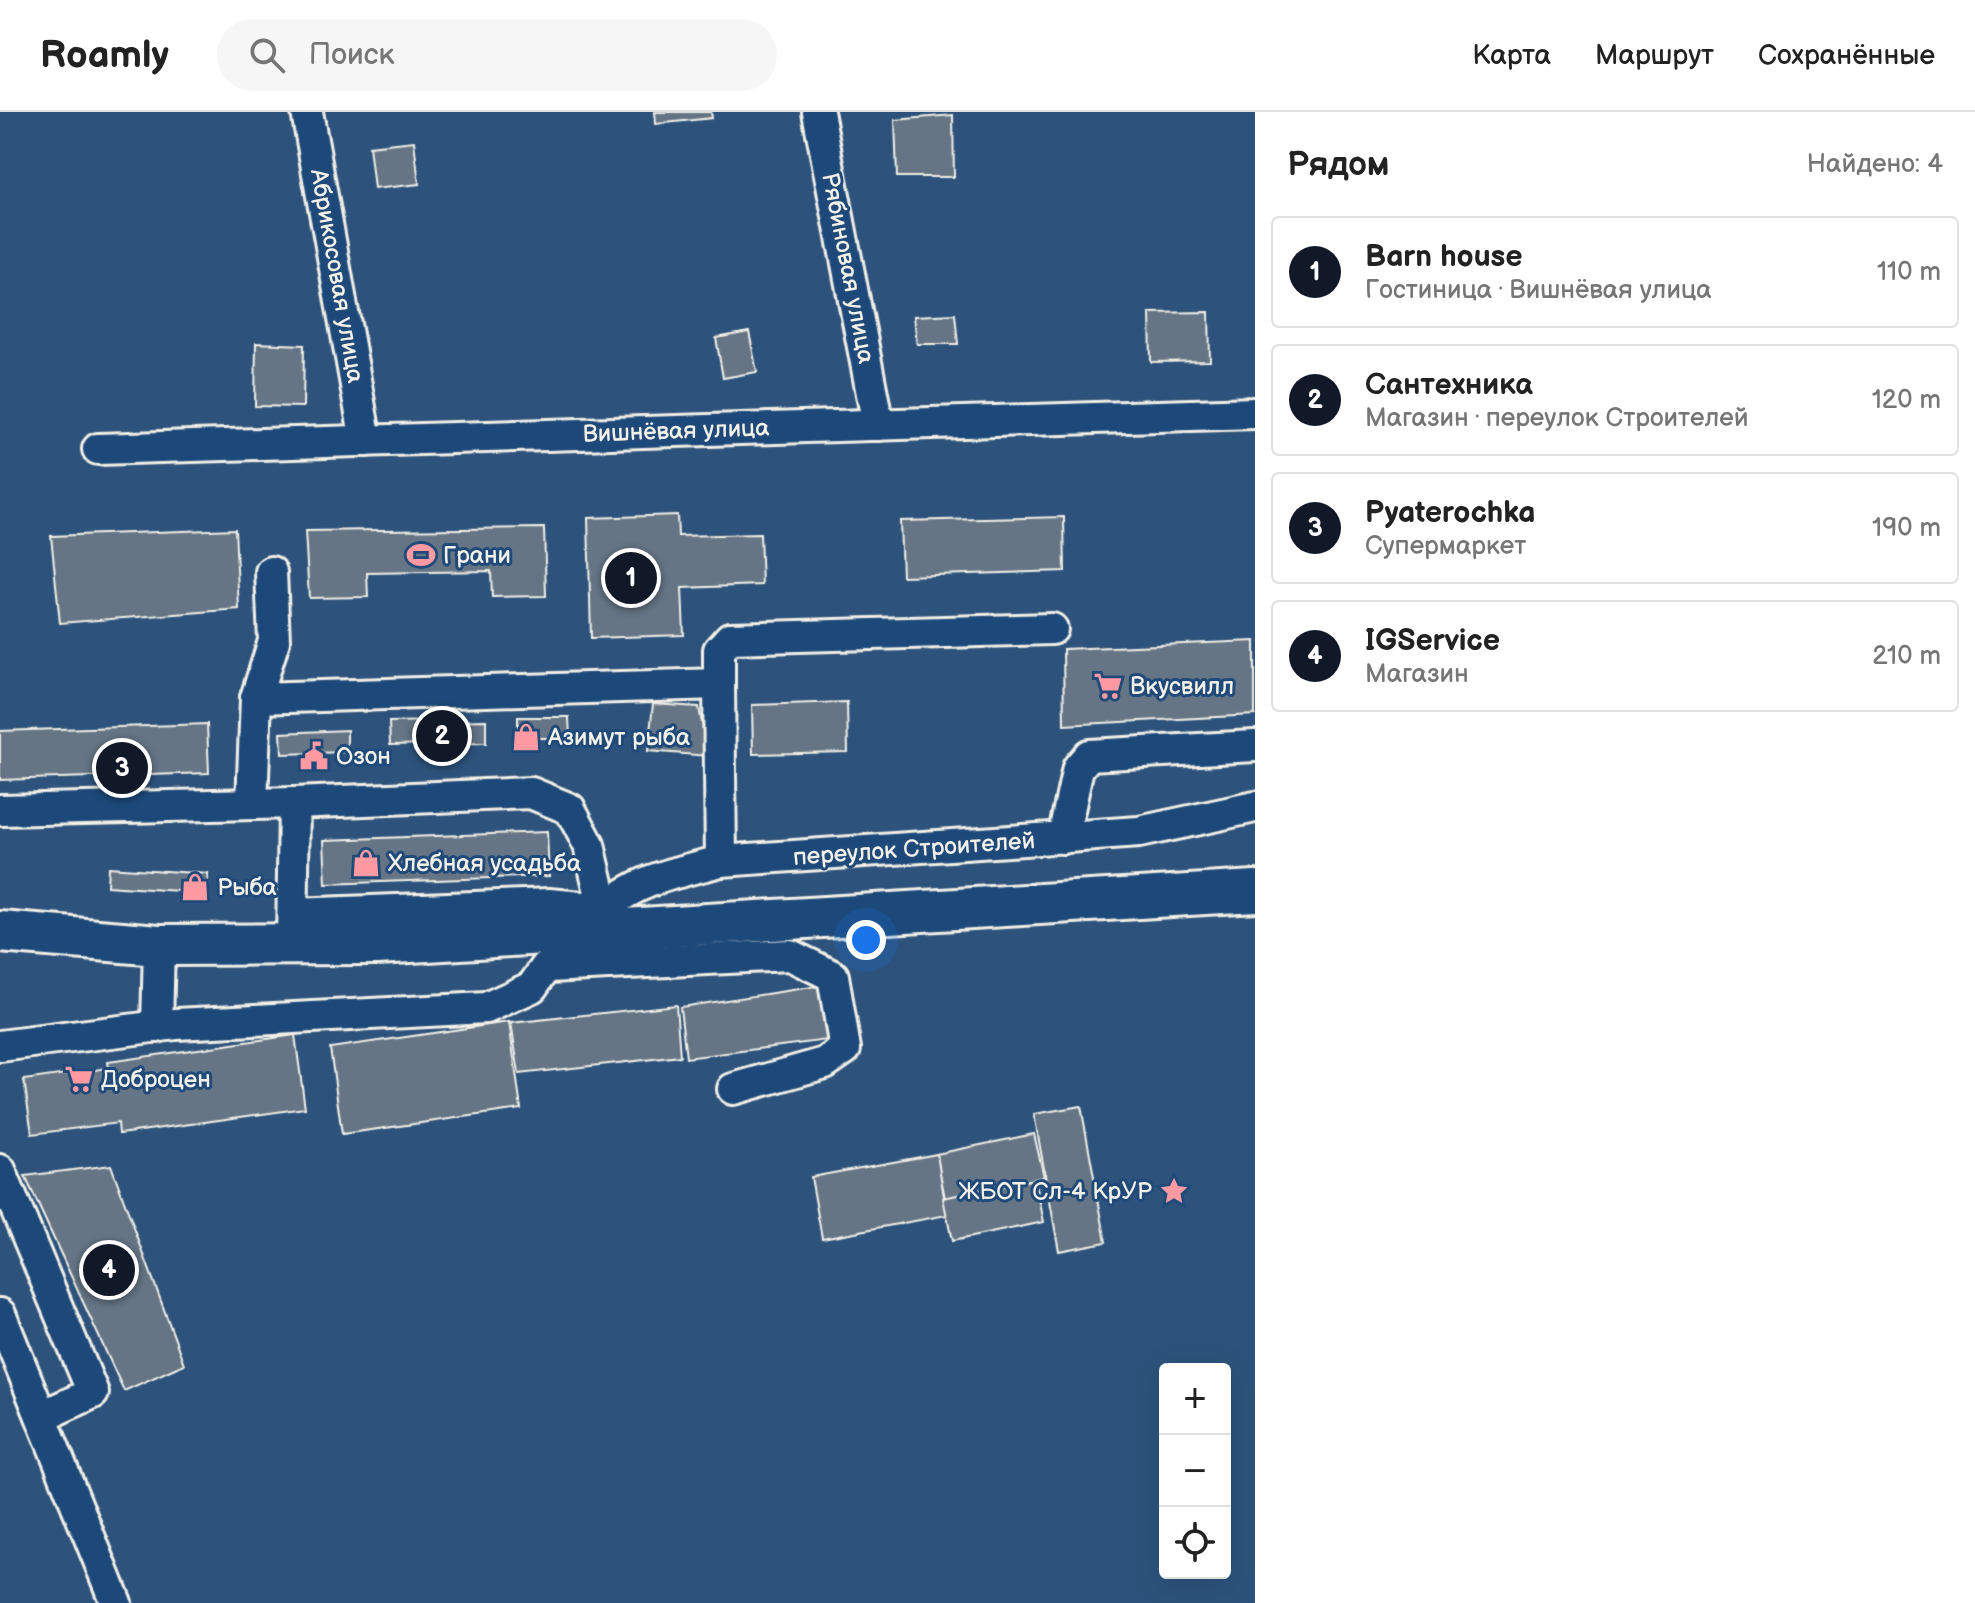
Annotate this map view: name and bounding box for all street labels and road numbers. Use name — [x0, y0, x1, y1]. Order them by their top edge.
street label: Абрикосовая улица — [304, 166, 370, 385]
street label: Рябиновая улица — [815, 170, 881, 366]
street label: Вишнёвая улица — [582, 413, 770, 449]
street label: переулок Строителей — [792, 826, 1036, 872]

